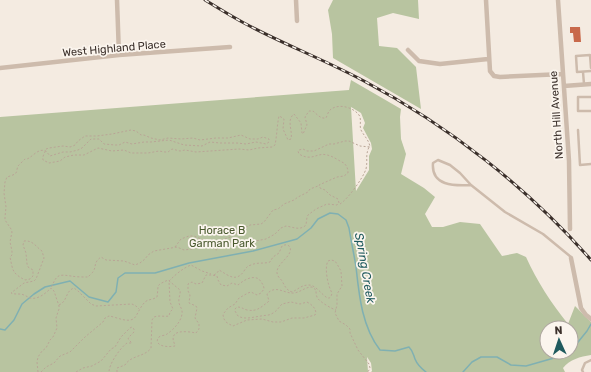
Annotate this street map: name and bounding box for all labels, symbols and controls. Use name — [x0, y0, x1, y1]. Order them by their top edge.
street label: West Highland Place — [62, 37, 166, 59]
street label: North Hill Avenue — [547, 70, 566, 160]
park label: Horace B Garman Park — [189, 224, 255, 250]
water label: Spring Creek — [352, 232, 378, 305]
north arrow — [539, 320, 579, 360]
text: N — [554, 324, 563, 337]

